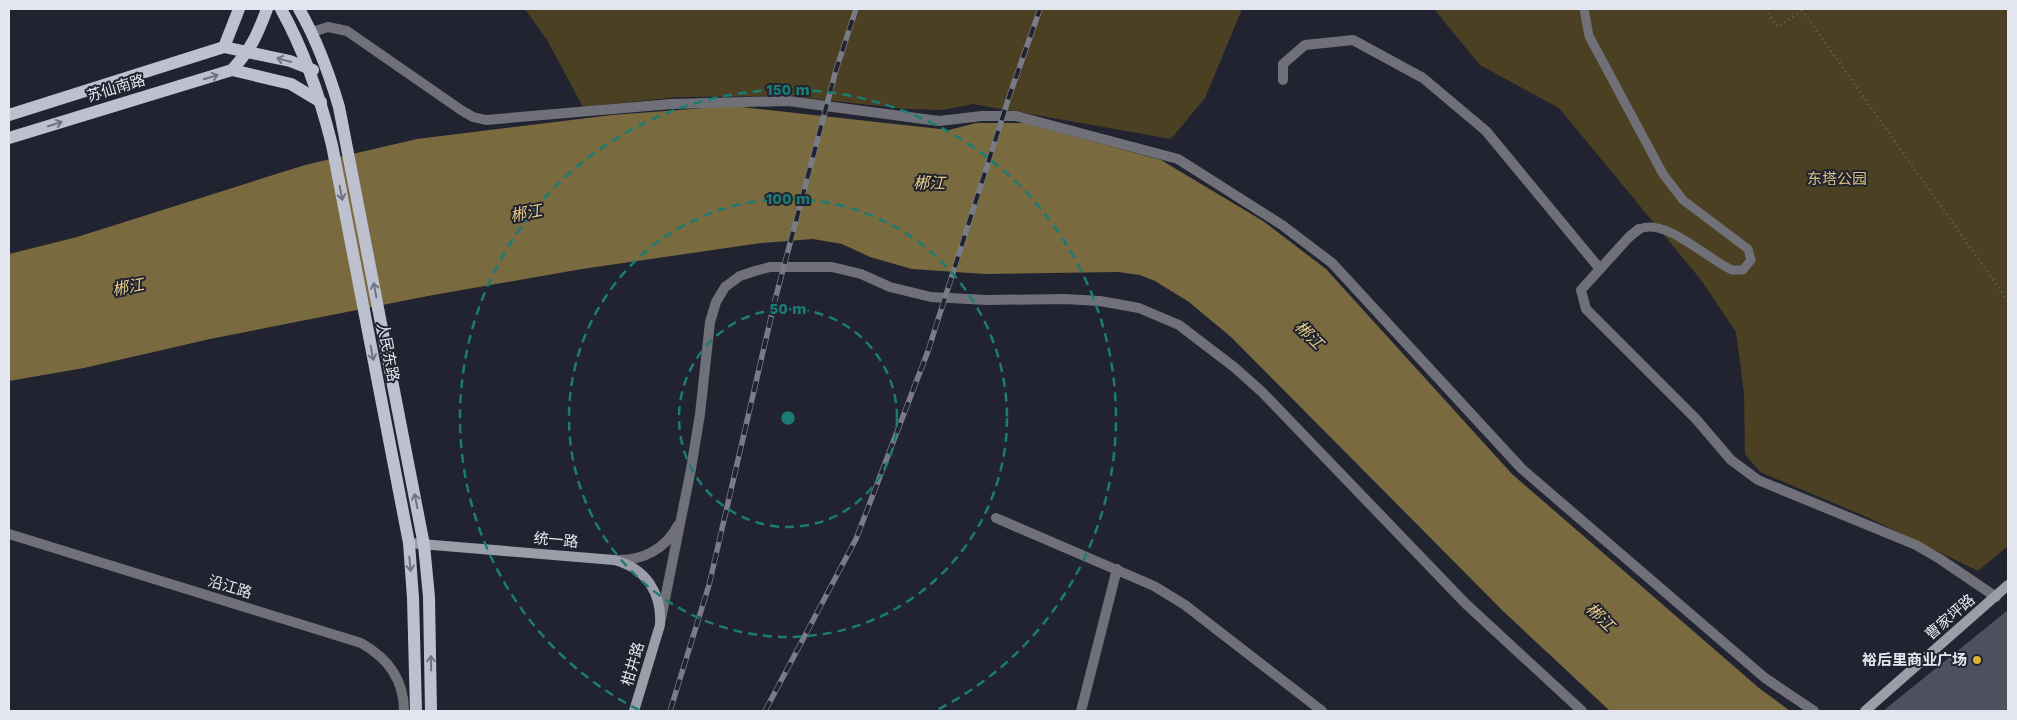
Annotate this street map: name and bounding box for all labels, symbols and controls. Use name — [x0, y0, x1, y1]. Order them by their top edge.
one-way arrow — [276, 55, 292, 64]
street label: 苏仙南路 — [85, 71, 147, 105]
one-way arrow — [203, 71, 219, 81]
text: 150 m — [766, 81, 810, 99]
one-way arrow — [47, 118, 63, 128]
park label: 东塔公园 — [1807, 170, 1867, 188]
water label: 郴江 — [913, 173, 947, 193]
one-way arrow — [337, 185, 346, 201]
text: 100 m — [766, 190, 810, 208]
water label: 郴江 — [508, 200, 545, 225]
water label: 郴江 — [110, 274, 147, 299]
one-way arrow — [370, 282, 379, 298]
text: 50 m — [770, 300, 806, 318]
water label: 郴江 — [1291, 317, 1329, 354]
street label: 人民东路 — [373, 321, 403, 383]
one-way arrow — [367, 344, 377, 360]
centre of rings — [779, 409, 797, 427]
one-way arrow — [411, 493, 420, 509]
street label: 统一路 — [533, 529, 579, 551]
one-way arrow — [406, 556, 415, 572]
street label: 沿江路 — [206, 572, 254, 602]
street label: 曹家坪路 — [1921, 591, 1979, 643]
water label: 郴江 — [1582, 599, 1620, 636]
street label: 柑井路 — [618, 640, 648, 688]
place label: 裕后里商业广场 — [1862, 651, 1967, 669]
marker: 裕后里商业广场 — [1971, 654, 1983, 666]
one-way arrow — [426, 655, 436, 671]

